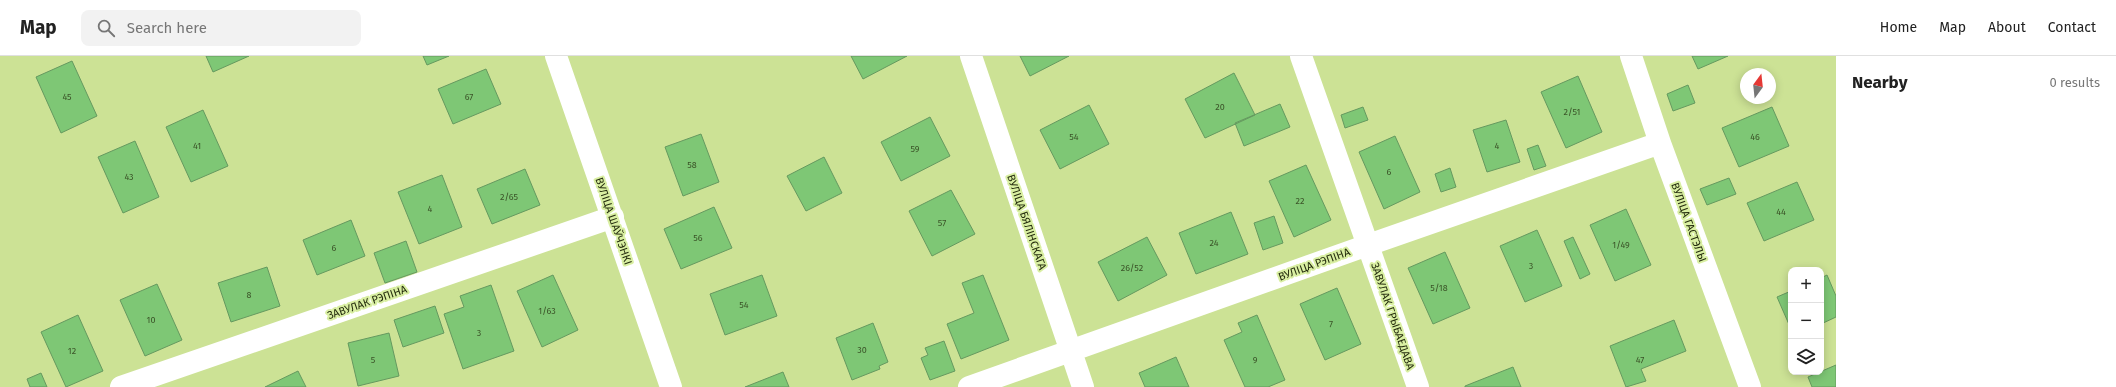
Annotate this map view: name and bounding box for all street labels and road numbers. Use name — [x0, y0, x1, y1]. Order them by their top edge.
street label: ВУЛІЦА БЯЛІНСКАГА — [1004, 173, 1049, 272]
street label: ВУЛІЦА ШАЎЧЭНКІ — [593, 176, 635, 266]
street label: ВУЛІЦА ГАСТЭЛЫ — [1668, 181, 1709, 264]
street label: ВУЛІЦА РЭПІНА — [1276, 245, 1352, 283]
street label: ЗАВУЛАК ГРЫБАЕДАВА — [1368, 261, 1417, 372]
street label: ЗАВУЛАК РЭПІНА — [326, 283, 409, 322]

